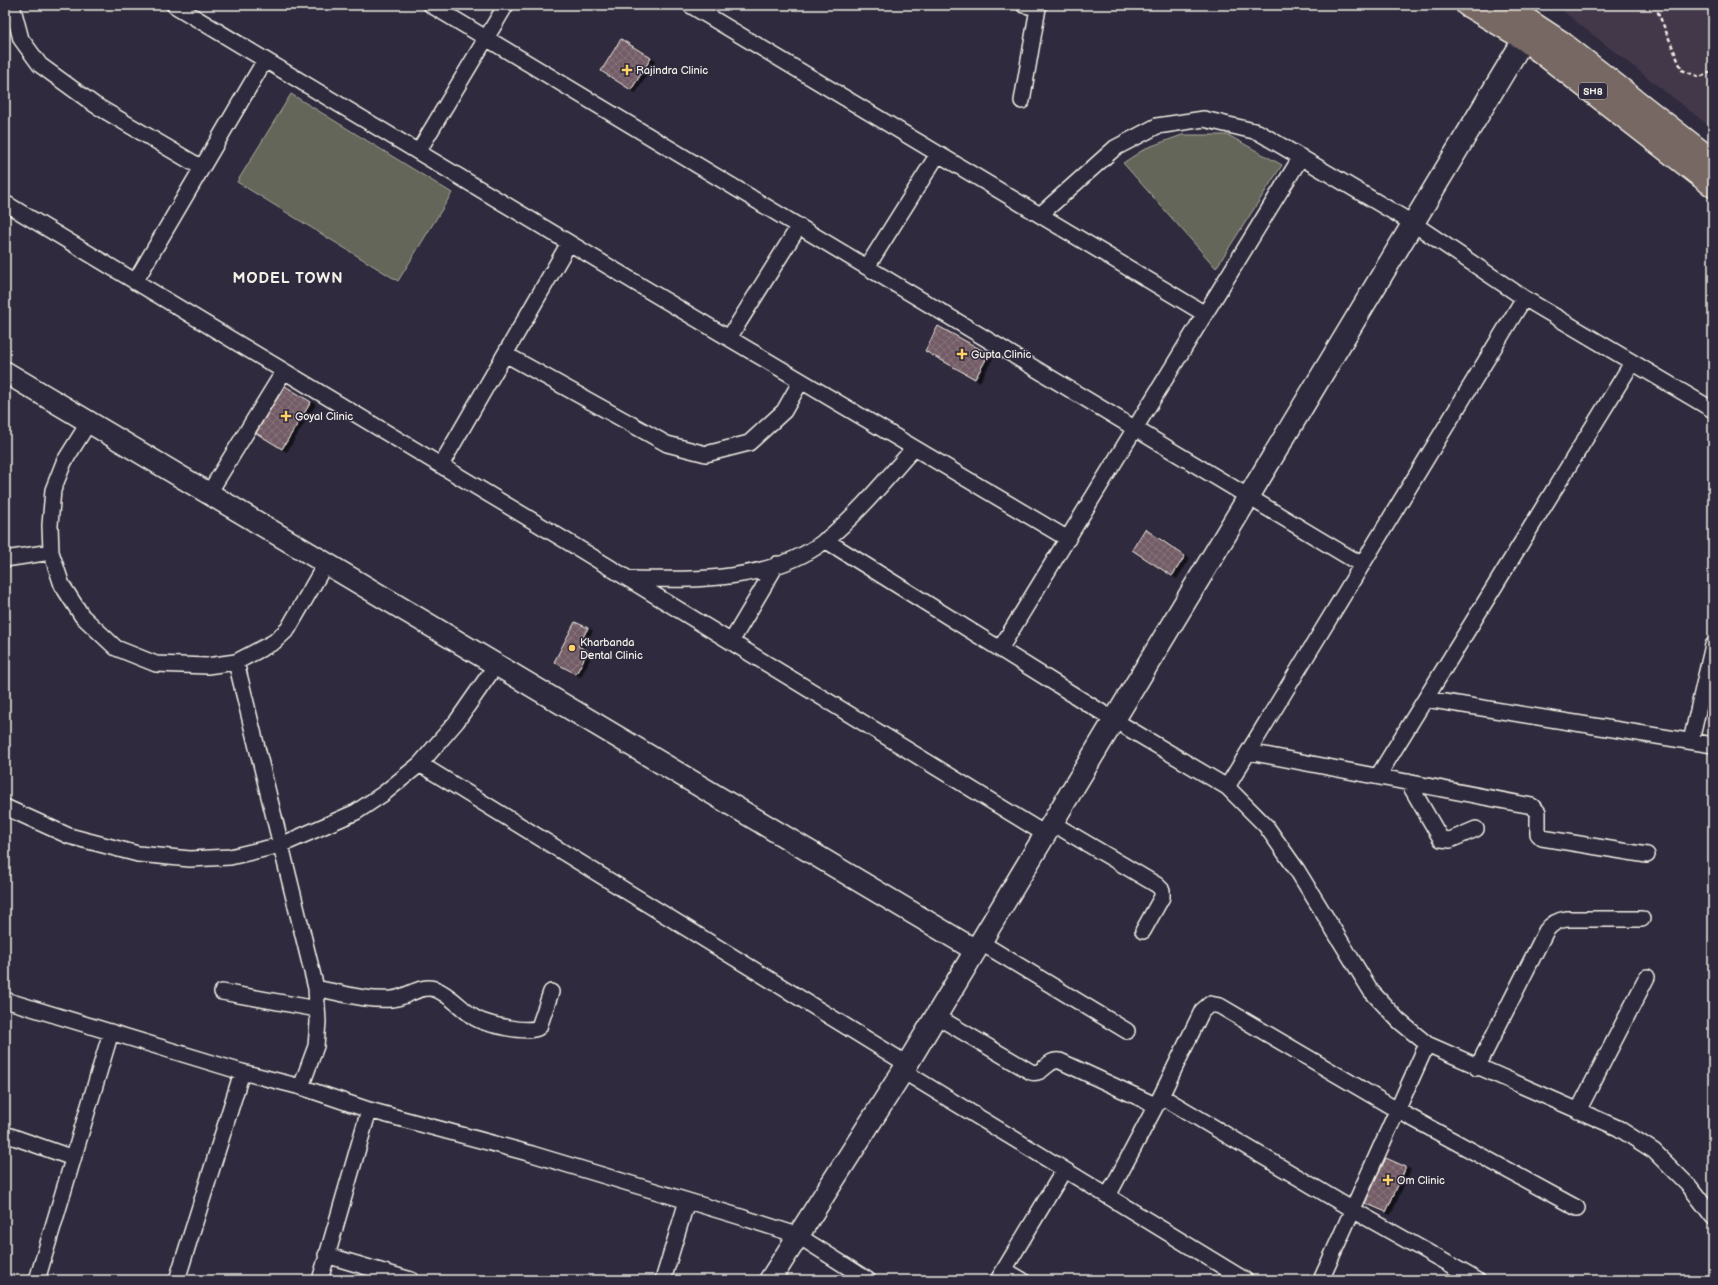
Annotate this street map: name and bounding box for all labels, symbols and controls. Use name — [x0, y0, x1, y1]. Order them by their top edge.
marker: Rajindra Clinic — [621, 64, 633, 76]
place label: Rajindra Clinic — [636, 64, 708, 77]
road number: SH8 — [1579, 83, 1607, 99]
district label: MODEL TOWN — [233, 269, 343, 288]
marker: Gupta Clinic — [956, 348, 968, 360]
place label: Gupta Clinic — [971, 348, 1031, 361]
marker: Goyal Clinic — [280, 410, 292, 422]
place label: Goyal Clinic — [295, 410, 353, 423]
place label: Kharbanda Dental Clinic — [580, 636, 643, 662]
marker: Kharbanda Dental Clinic — [567, 643, 577, 653]
marker: Om Clinic — [1382, 1174, 1394, 1186]
place label: Om Clinic — [1397, 1174, 1445, 1187]

